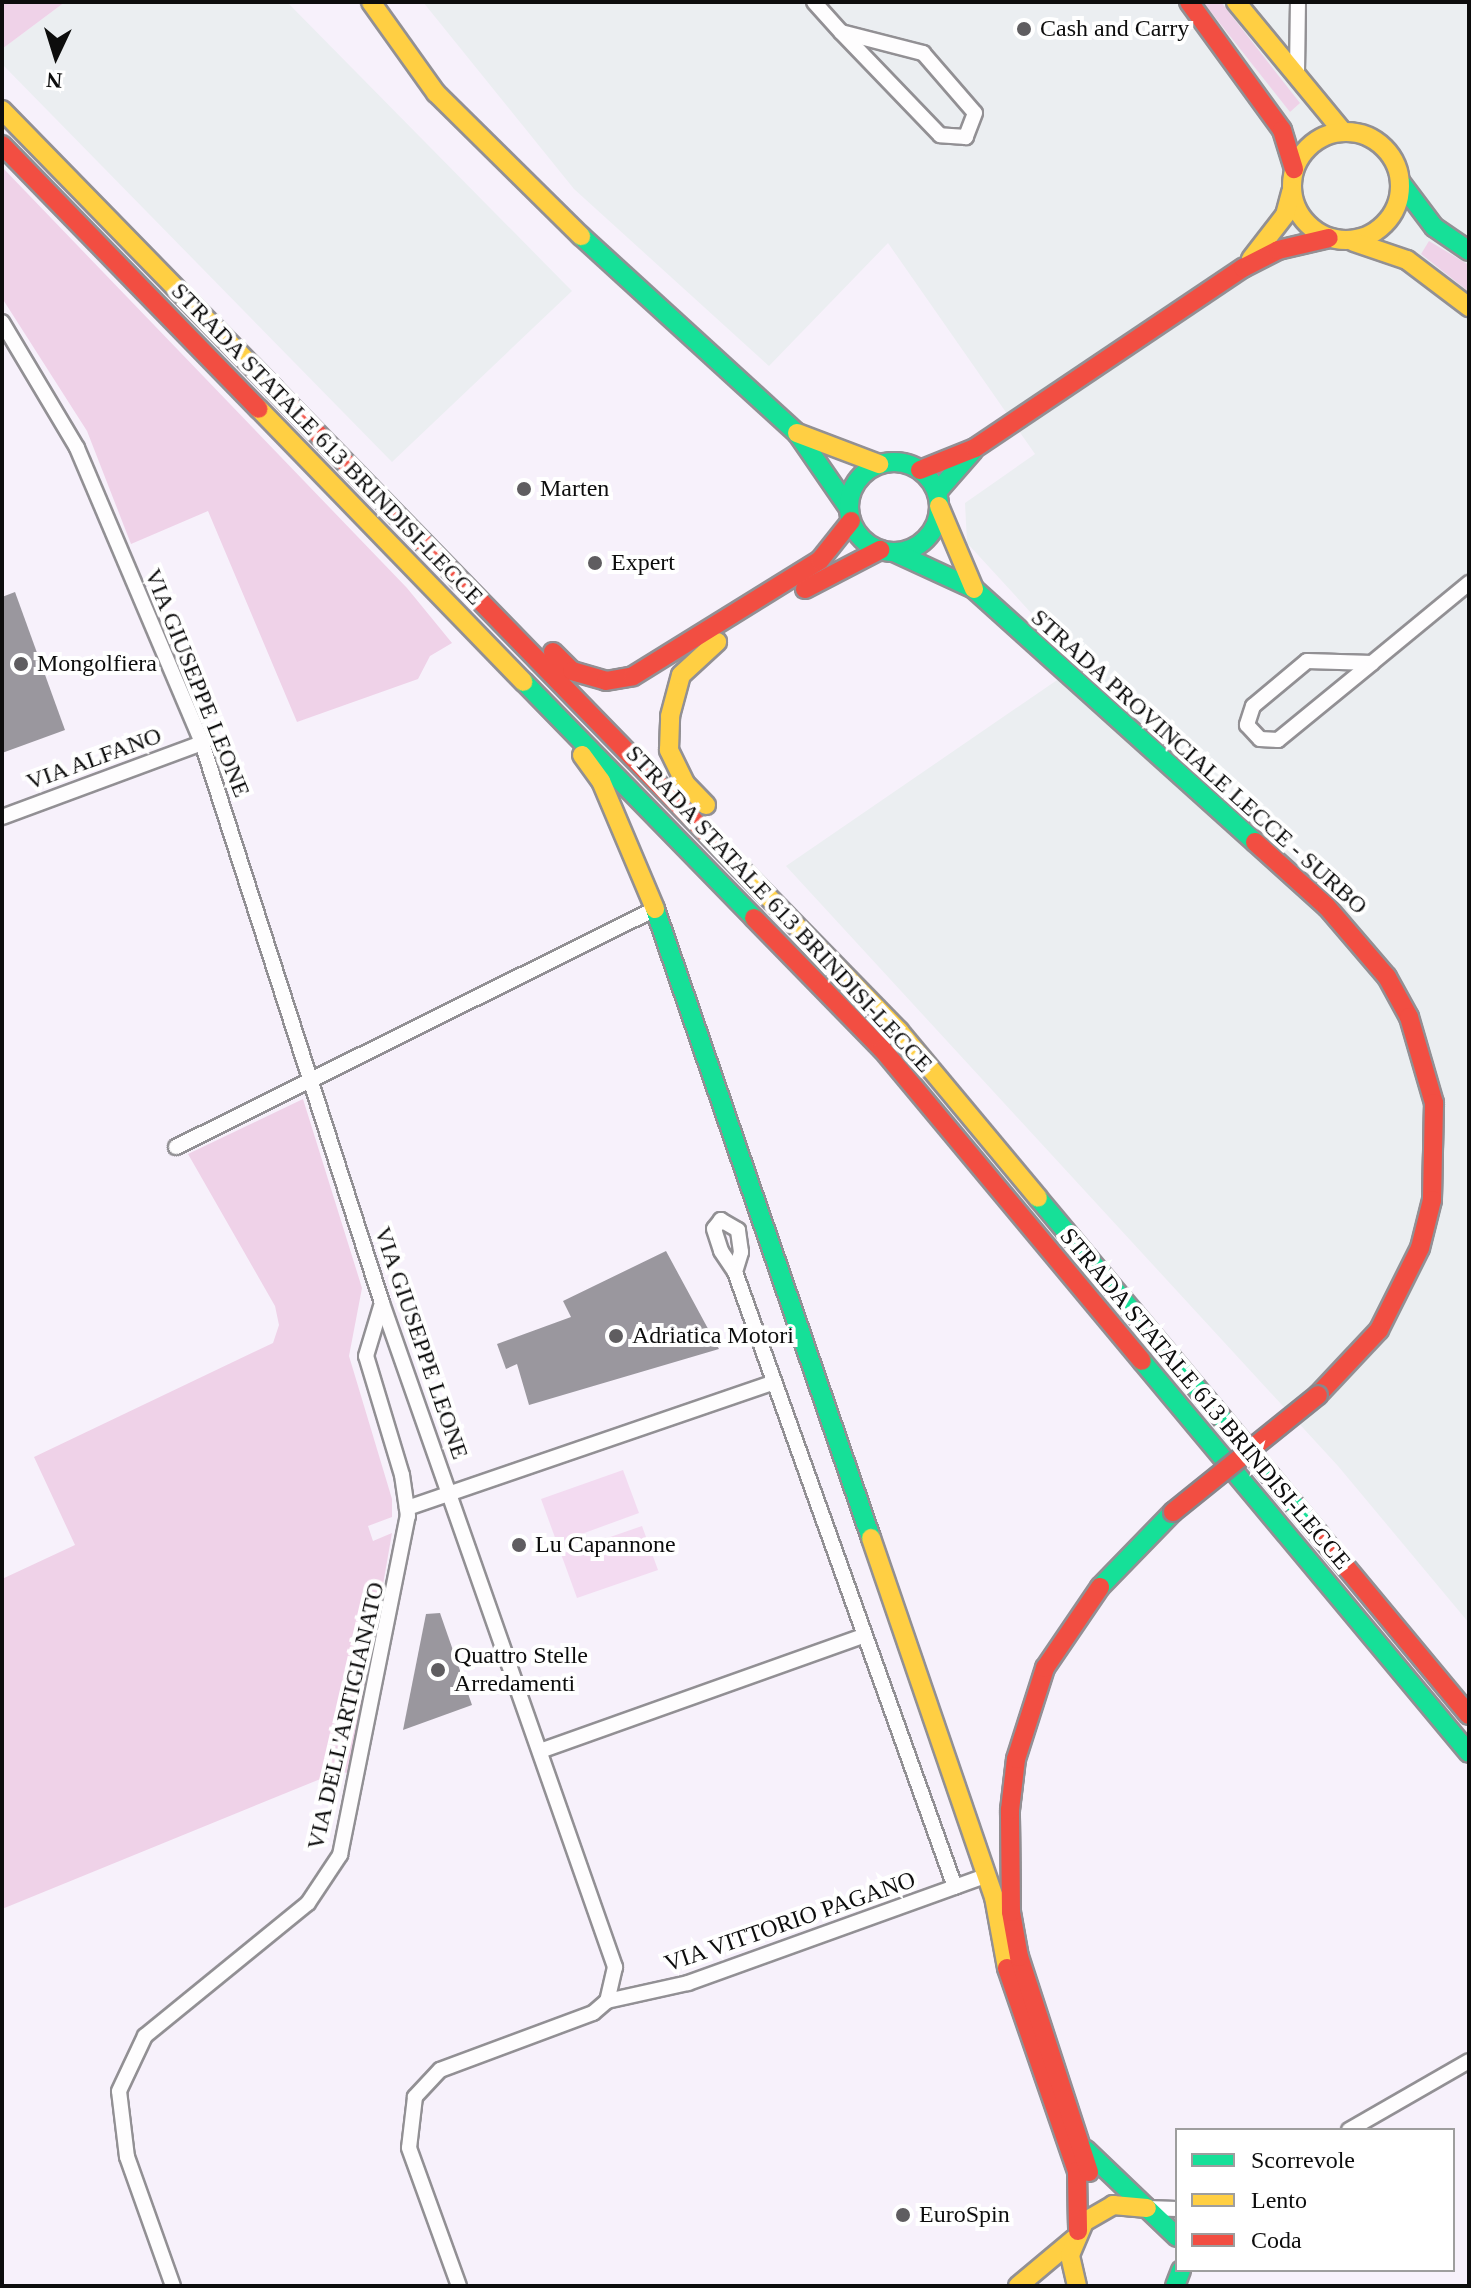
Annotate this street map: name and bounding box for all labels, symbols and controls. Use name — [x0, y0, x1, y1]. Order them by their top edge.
place label: Cash and Carry — [1040, 15, 1189, 43]
north arrow — [16, 16, 96, 96]
marker: Cash and Carry — [1015, 20, 1033, 38]
text: N — [46, 67, 63, 93]
street label: STRADA STATALE 613 BRINDISI-LECCE — [164, 276, 490, 612]
place label: Marten — [540, 475, 609, 503]
marker: Marten — [515, 480, 533, 498]
place label: Expert — [611, 549, 675, 577]
marker: Expert — [586, 554, 604, 572]
street label: VIA GIUSEPPE LEONE — [138, 564, 256, 802]
street label: STRADA PROVINCIALE LECCE - SURBO — [1024, 603, 1374, 921]
place label: Mongolfiera — [37, 650, 157, 678]
marker: Mongolfiera — [12, 655, 30, 673]
street label: VIA ALFANO — [21, 721, 167, 797]
street label: STRADA STATALE 613 BRINDISI-LECCE — [619, 739, 939, 1079]
street label: VIA GIUSEPPE LEONE — [367, 1222, 475, 1464]
street label: STRADA STATALE 613 BRINDISI-LECCE — [1053, 1222, 1357, 1576]
place label: Adriatica Motori — [632, 1322, 794, 1350]
marker: Adriatica Motori — [607, 1327, 625, 1345]
place label: Lu Capannone — [535, 1531, 676, 1559]
marker: Lu Capannone — [510, 1536, 528, 1554]
street label: VIA DELL'ARTIGIANATO — [301, 1579, 391, 1853]
place label: Quattro Stelle Arredamenti — [454, 1642, 588, 1698]
marker: Quattro Stelle Arredamenti — [429, 1661, 447, 1679]
street label: VIA VITTORIO PAGANO — [660, 1865, 920, 1979]
legend — [1175, 2128, 1455, 2272]
text: Scorrevole — [1251, 2147, 1355, 2173]
text: Lento — [1251, 2187, 1307, 2213]
place label: EuroSpin — [919, 2201, 1010, 2229]
marker: EuroSpin — [894, 2206, 912, 2224]
text: Coda — [1251, 2227, 1302, 2253]

